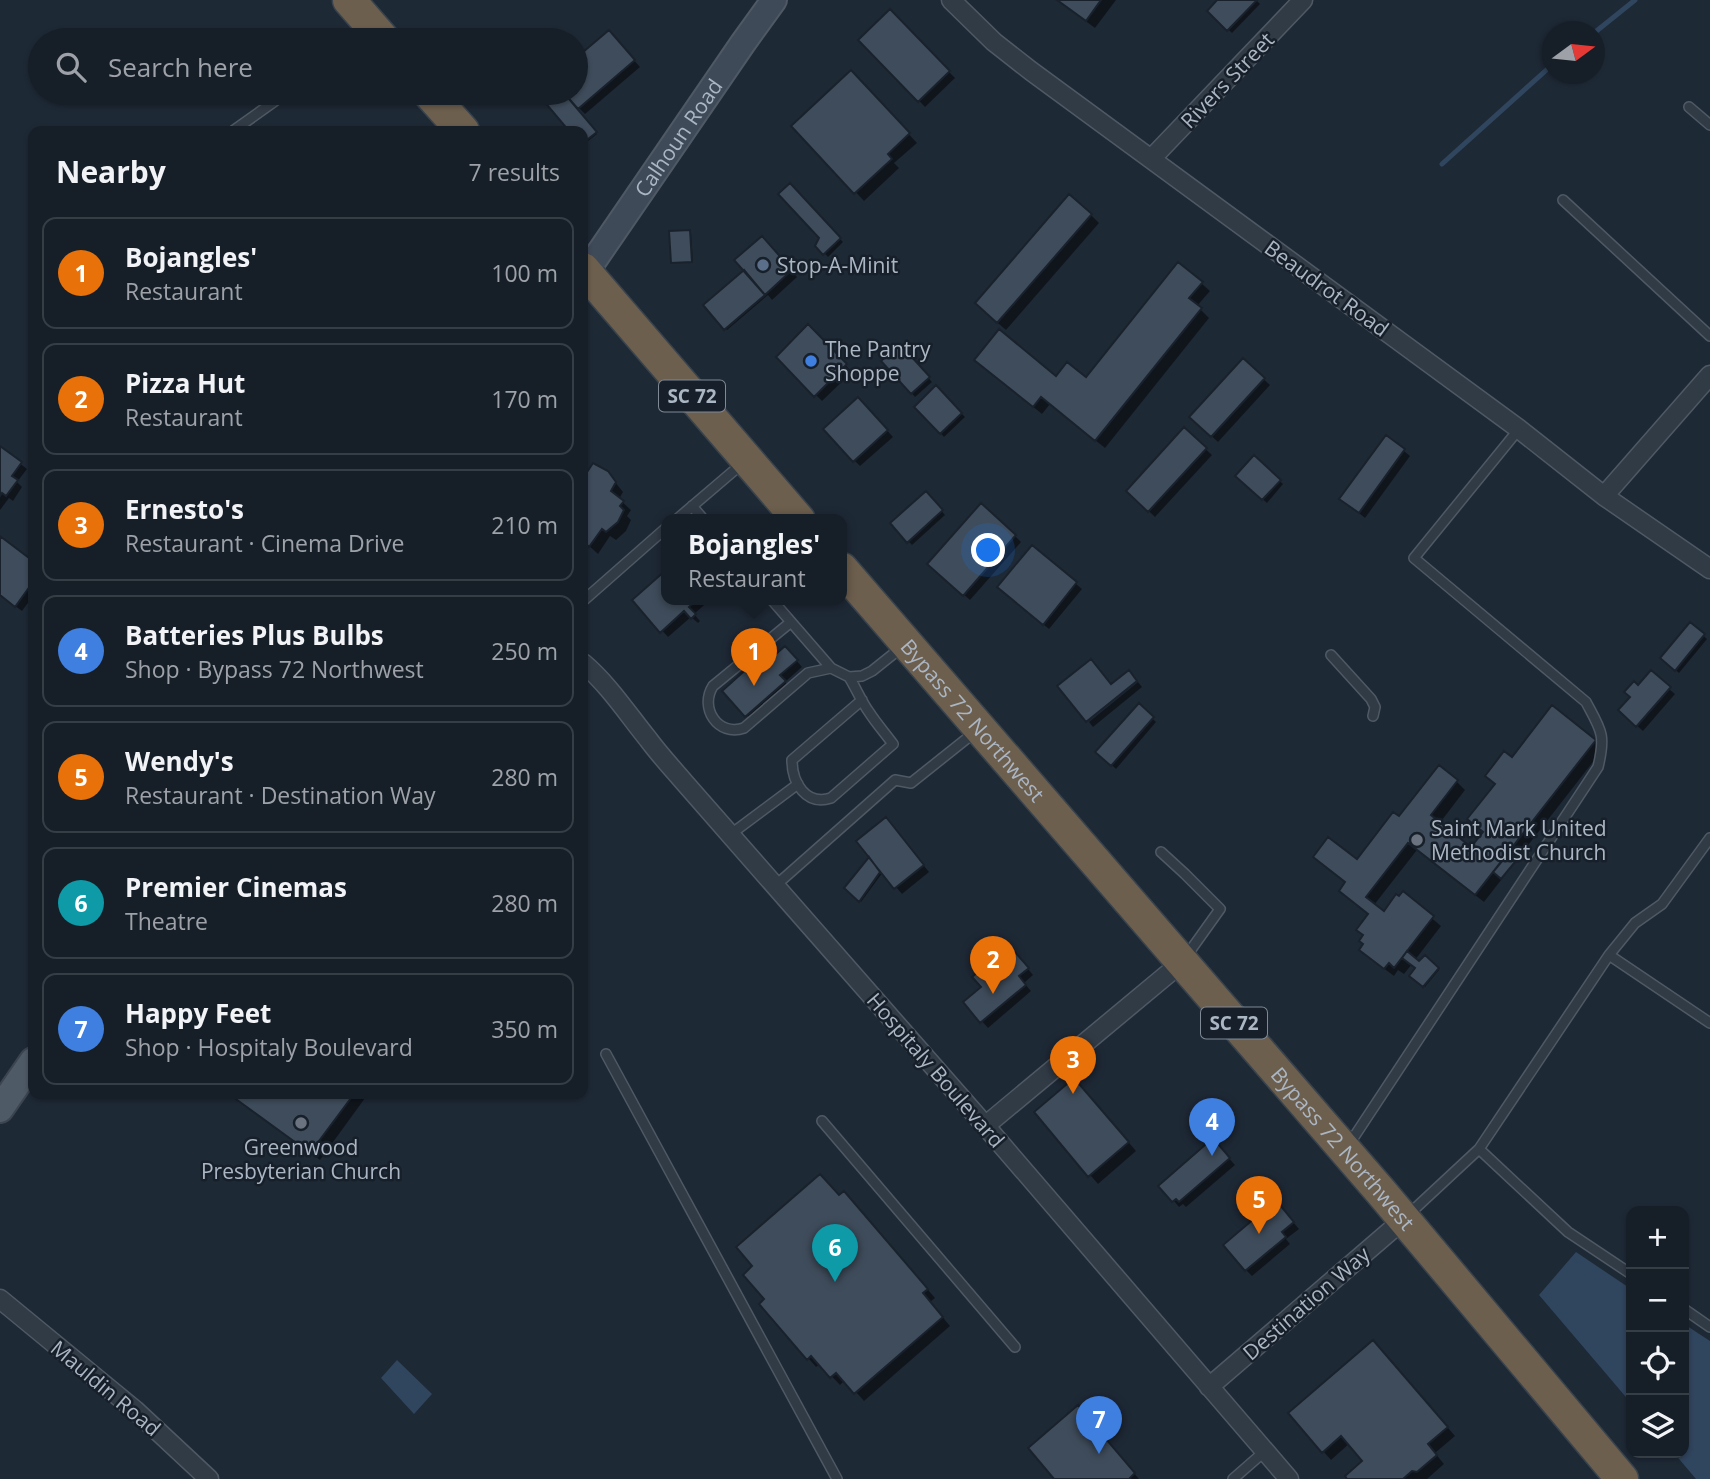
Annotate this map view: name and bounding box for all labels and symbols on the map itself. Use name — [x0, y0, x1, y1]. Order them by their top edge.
north arrow — [1542, 21, 1605, 84]
street label: Rivers Street — [1174, 26, 1280, 134]
street label: Calhoun Road — [628, 73, 728, 202]
street label: Beaudrot Road — [1259, 233, 1395, 343]
place label: Stop-A-Minit — [777, 251, 898, 279]
marker: Stop-A-Minit — [755, 257, 771, 273]
place label: The Pantry Shoppe — [825, 335, 931, 387]
marker: The Pantry Shoppe — [803, 353, 819, 369]
road number: SC 72 — [659, 380, 725, 412]
your location — [971, 533, 1005, 567]
pin: 1 — [731, 628, 777, 686]
street label: Bypass 72 Northwest — [895, 633, 1051, 808]
place label: Saint Mark United Methodist Church — [1431, 814, 1607, 866]
marker: Saint Mark United Methodist Church — [1409, 832, 1425, 848]
pin: 2 — [970, 936, 1016, 994]
street label: Hospitaly Boulevard — [861, 987, 1011, 1153]
road number: SC 72 — [1201, 1007, 1267, 1038]
pin: 3 — [1050, 1036, 1096, 1094]
street label: Bypass 72 Northwest — [1265, 1061, 1421, 1236]
pin: 4 — [1189, 1098, 1235, 1156]
marker: Greenwood Presbyterian Church — [293, 1115, 309, 1131]
place label: Greenwood Presbyterian Church — [201, 1133, 401, 1185]
pin: 5 — [1236, 1176, 1282, 1234]
pin: 6 — [812, 1224, 858, 1282]
street label: Destination Way — [1237, 1240, 1376, 1366]
street label: Mauldin Road — [45, 1334, 167, 1442]
pin: 7 — [1076, 1396, 1122, 1454]

